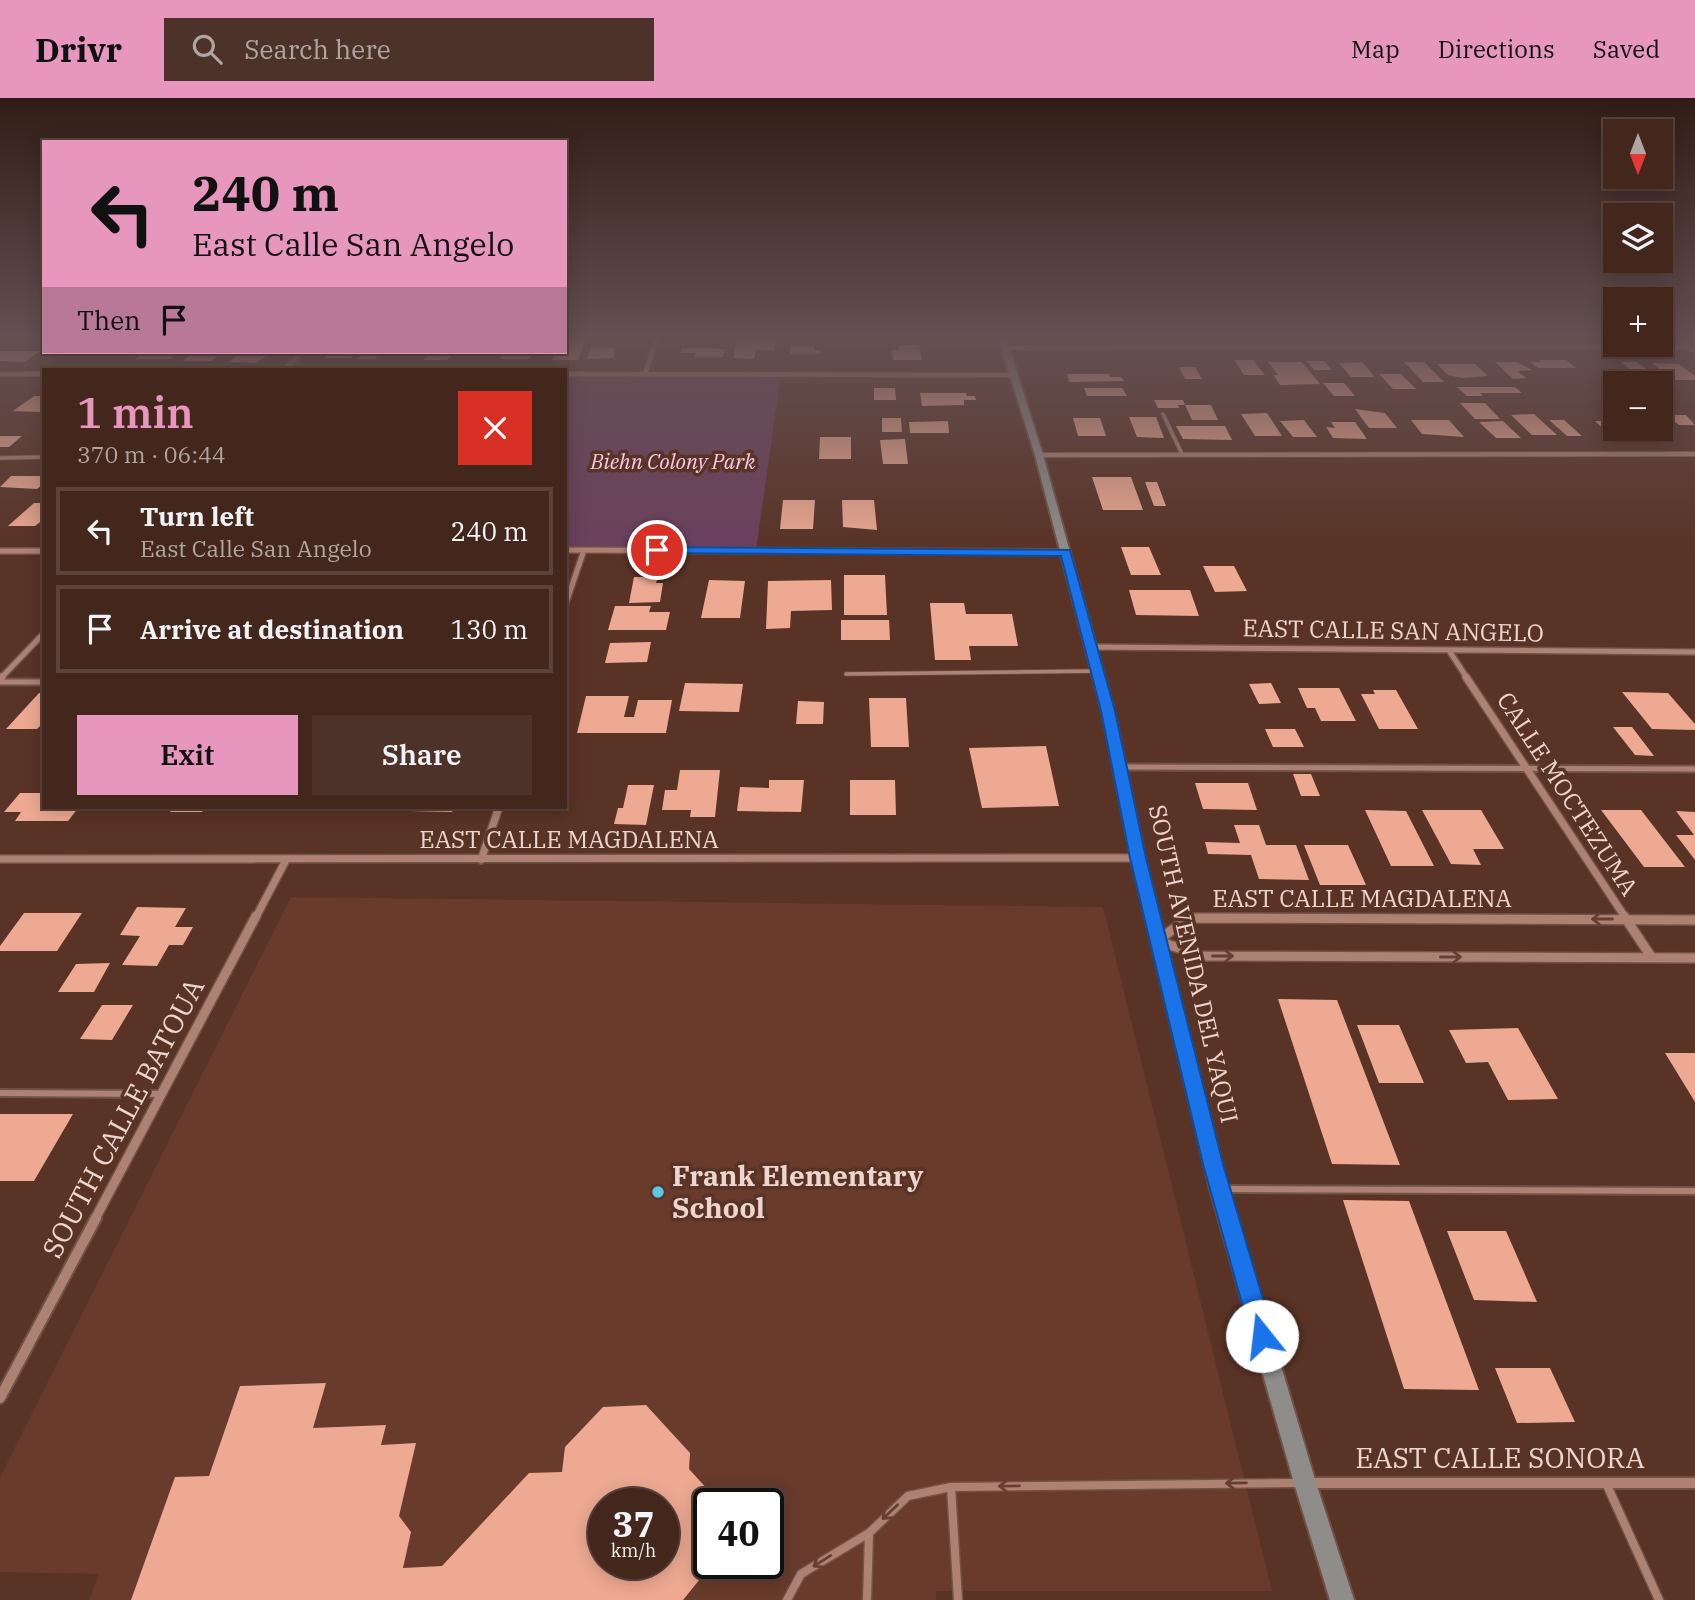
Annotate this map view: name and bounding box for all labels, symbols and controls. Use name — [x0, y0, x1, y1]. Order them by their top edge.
search box — [164, 18, 654, 81]
text: Drivr — [35, 28, 122, 71]
icon: search — [188, 30, 226, 68]
text: Search here — [244, 32, 391, 66]
text: Map — [1351, 33, 1400, 65]
text: Directions — [1438, 33, 1555, 65]
text: Saved — [1593, 33, 1660, 65]
north arrow — [1603, 119, 1673, 189]
map controls — [1603, 119, 1673, 441]
text: 240 m — [192, 161, 339, 224]
icon: left — [77, 168, 168, 259]
button: layers — [1603, 203, 1673, 273]
text: East Calle San Angelo — [192, 223, 514, 265]
button: + — [1603, 287, 1673, 357]
icon: arrive — [155, 301, 193, 339]
text: Then — [77, 303, 141, 337]
button: − — [1603, 371, 1673, 441]
text: 1 min — [77, 385, 194, 440]
button: close — [458, 391, 532, 465]
text: 370 m · 06:44 — [77, 439, 226, 469]
park label: Biehn Colony Park — [590, 447, 756, 475]
text: Turn left — [140, 499, 254, 533]
icon: left — [81, 512, 119, 550]
text: 240 m — [450, 514, 528, 548]
pin — [627, 520, 687, 580]
icon: arrive — [638, 531, 676, 569]
text: East Calle San Angelo — [140, 533, 372, 563]
icon: arrive — [81, 610, 119, 648]
street label: EAST CALLE SAN ANGELO — [1242, 611, 1544, 649]
text: Arrive at destination — [140, 612, 404, 646]
text: 130 m — [450, 612, 528, 646]
street label: CALLE MOCTEZUMA — [1490, 686, 1646, 902]
button: Exit — [77, 715, 298, 795]
button: Share — [312, 715, 532, 795]
street label: SOUTH AVENIDA DEL YAQUI — [1142, 801, 1246, 1126]
street label: EAST CALLE MAGDALENA — [419, 823, 719, 855]
street label: EAST CALLE MAGDALENA — [1212, 882, 1512, 914]
one-way arrow — [1591, 912, 1614, 926]
one-way arrow — [1211, 949, 1234, 963]
one-way arrow — [1439, 950, 1462, 964]
street label: SOUTH CALLE BATOUA — [33, 972, 212, 1264]
place label: Frank Elementary School — [672, 1157, 923, 1226]
marker: Frank Elementary School — [650, 1184, 666, 1200]
position arrow — [1225, 1299, 1299, 1373]
street label: EAST CALLE SONORA — [1355, 1439, 1645, 1476]
one-way arrow — [1225, 1477, 1248, 1490]
one-way arrow — [998, 1479, 1021, 1493]
speed limit sign: 40 — [693, 1488, 784, 1579]
text: 37 — [612, 1501, 655, 1547]
one-way arrow — [882, 1504, 899, 1521]
text: km/h — [611, 1539, 656, 1562]
one-way arrow — [813, 1555, 833, 1569]

